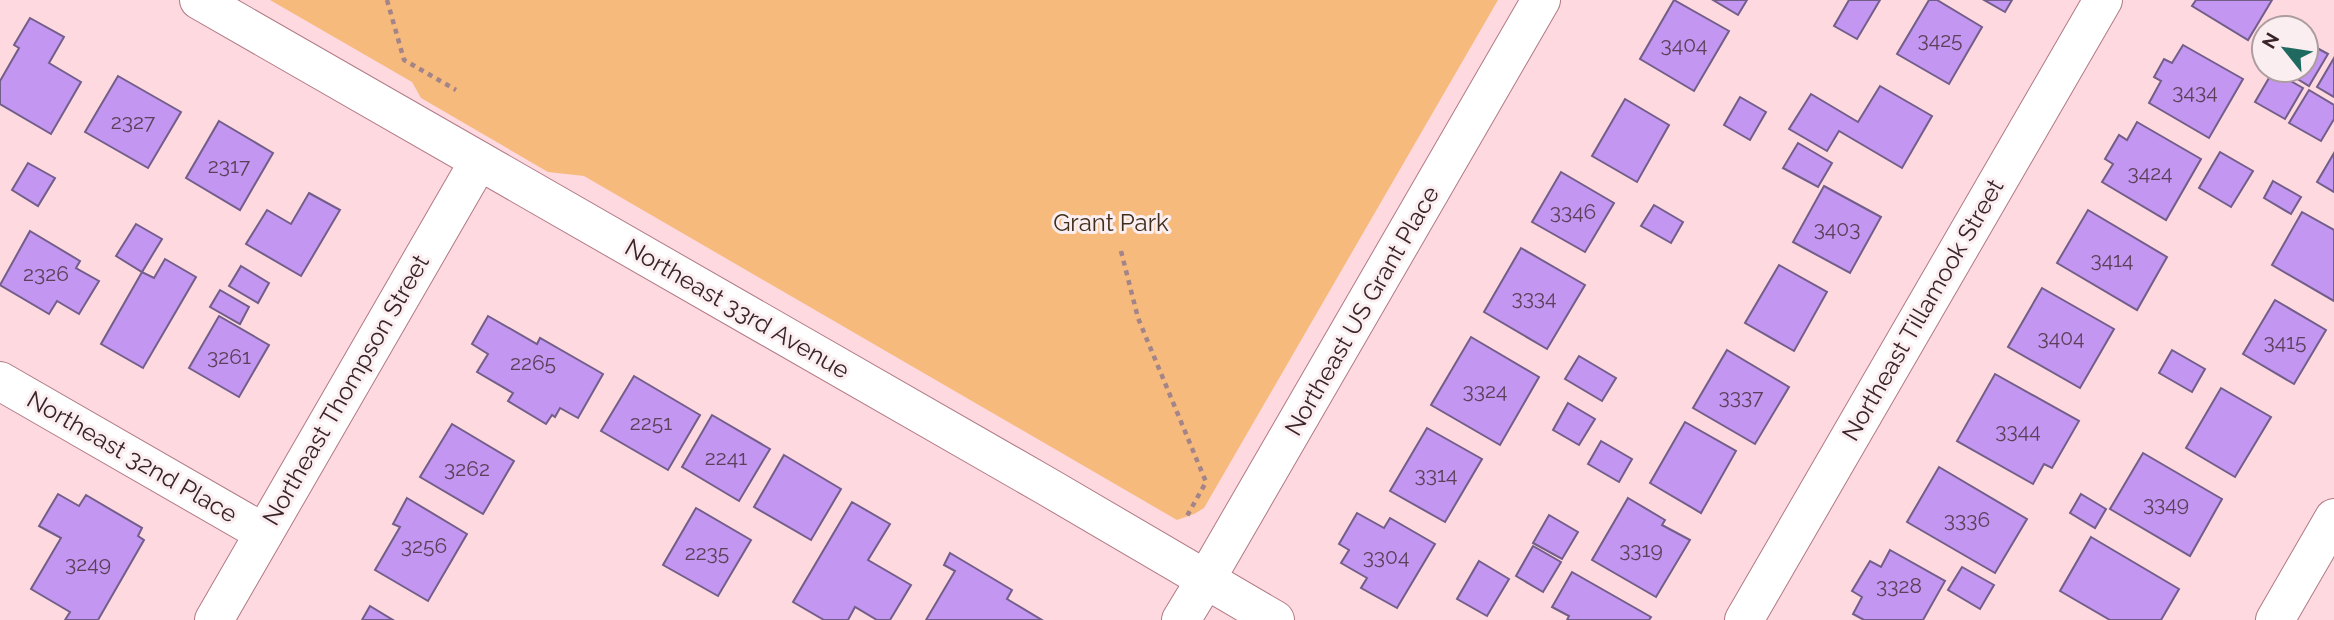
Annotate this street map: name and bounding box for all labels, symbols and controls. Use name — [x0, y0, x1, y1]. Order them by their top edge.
north arrow — [2250, 14, 2320, 84]
house number: 3425 — [1917, 27, 1963, 52]
text: N — [2257, 29, 2283, 52]
house number: 3404 — [1661, 32, 1708, 57]
house number: 3434 — [2172, 79, 2218, 104]
house number: 2327 — [111, 109, 156, 134]
house number: 2317 — [208, 153, 251, 178]
house number: 3424 — [2127, 160, 2173, 185]
street label: Northeast Tillamook Street — [1836, 174, 2009, 446]
street label: Northeast US Grant Place — [1278, 181, 1445, 441]
house number: 3346 — [1550, 199, 1596, 224]
park label: Grant Park — [1053, 208, 1169, 237]
house number: 3403 — [1814, 216, 1860, 241]
street label: Northeast 33rd Avenue — [620, 232, 855, 385]
house number: 3414 — [2090, 247, 2134, 272]
street label: Northeast Thompson Street — [256, 249, 435, 530]
house number: 2326 — [23, 261, 69, 286]
house number: 3334 — [1511, 285, 1557, 310]
house number: 3404 — [2038, 325, 2085, 350]
house number: 3415 — [2263, 329, 2307, 354]
house number: 3261 — [207, 344, 251, 369]
house number: 2265 — [510, 350, 556, 375]
house number: 3324 — [1463, 378, 1507, 403]
house number: 3337 — [1719, 384, 1764, 409]
street label: Northeast 32nd Place — [22, 385, 243, 529]
house number: 2251 — [630, 410, 672, 435]
house number: 3344 — [1995, 418, 2041, 443]
house number: 2241 — [705, 445, 747, 470]
house number: 3262 — [444, 456, 490, 481]
house number: 3314 — [1415, 462, 1457, 487]
house number: 3349 — [2143, 491, 2189, 516]
house number: 3336 — [1944, 507, 1990, 532]
house number: 3256 — [401, 533, 447, 558]
house number: 3319 — [1619, 537, 1663, 562]
house number: 2235 — [685, 540, 729, 565]
house number: 3304 — [1363, 544, 1409, 569]
house number: 3249 — [65, 551, 111, 576]
house number: 3328 — [1876, 573, 1922, 598]

